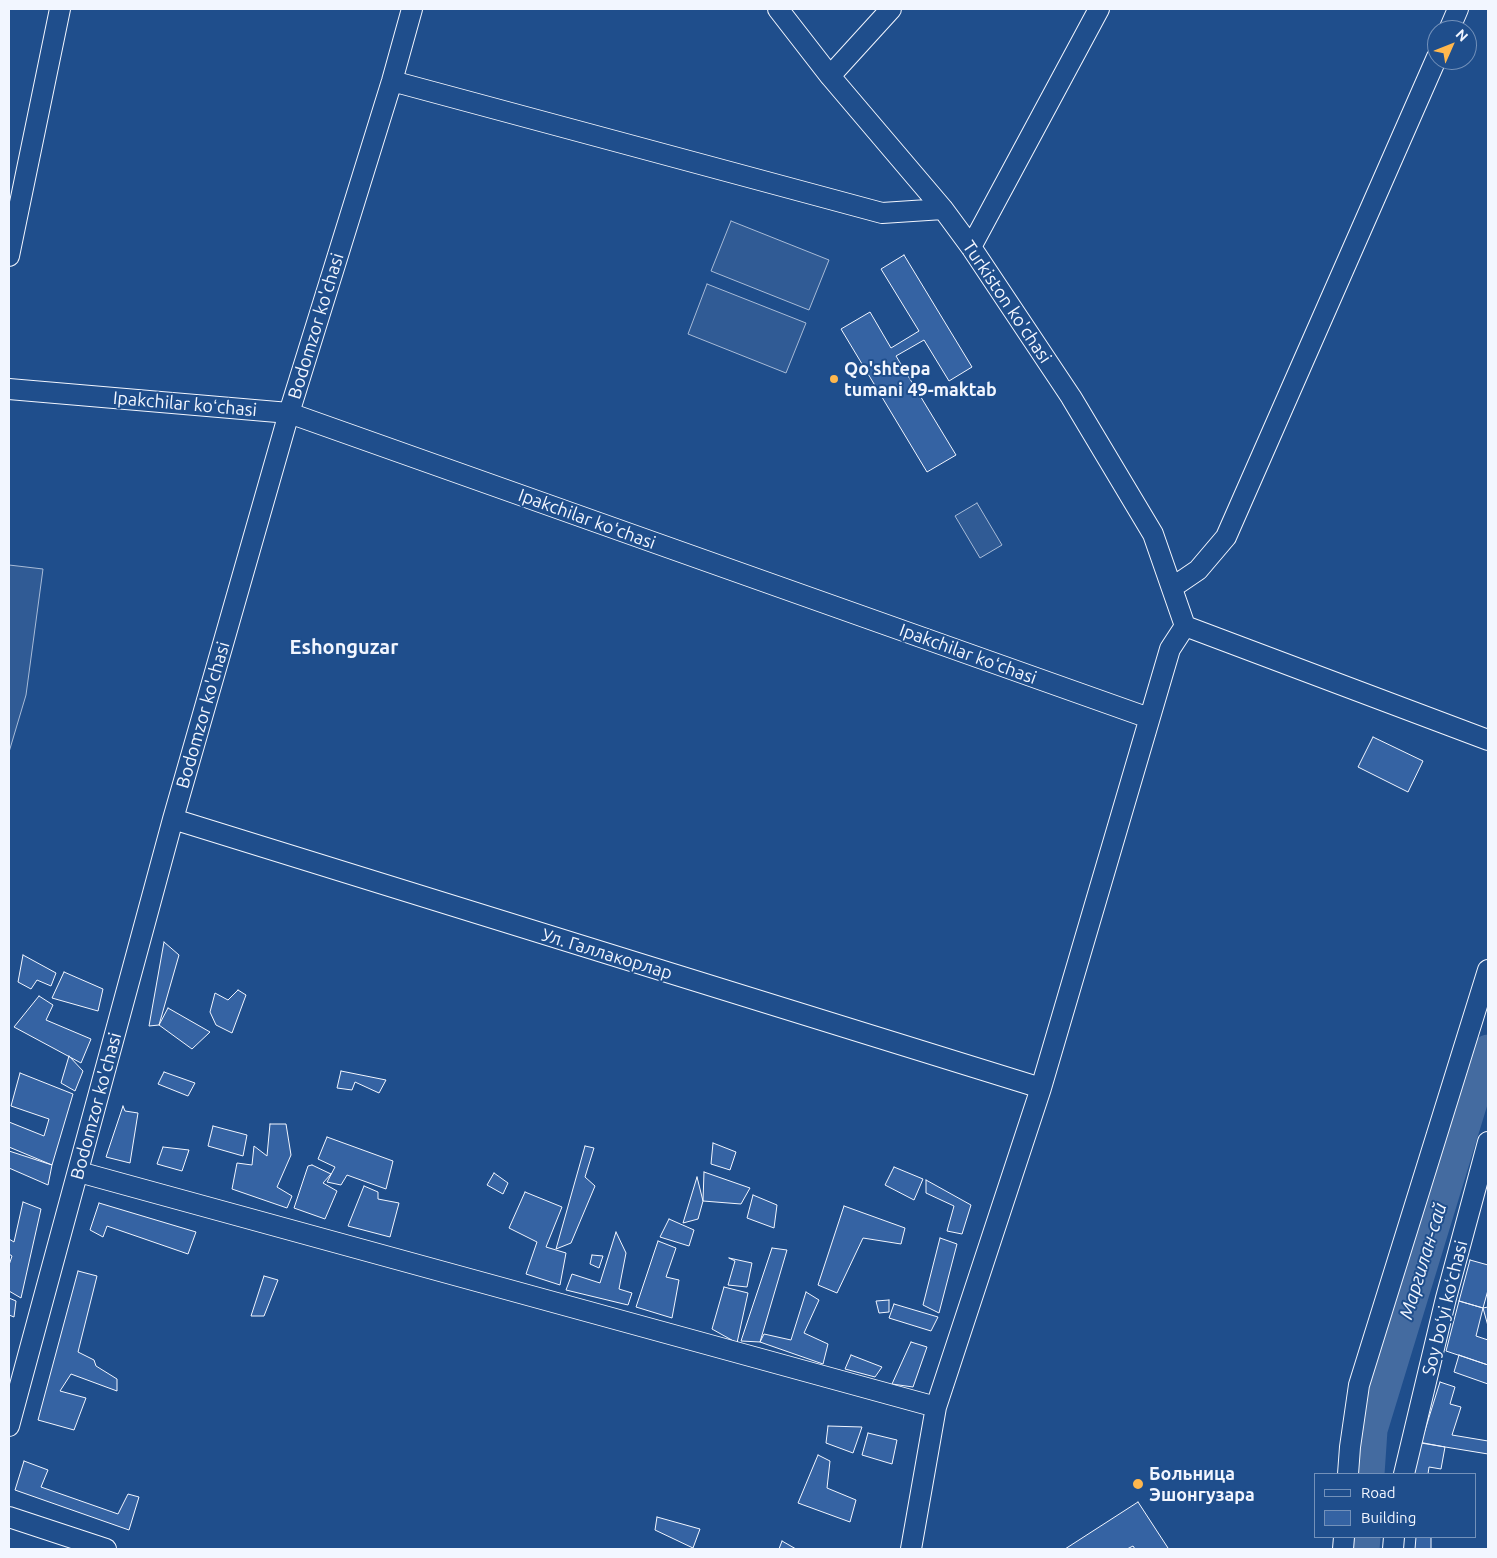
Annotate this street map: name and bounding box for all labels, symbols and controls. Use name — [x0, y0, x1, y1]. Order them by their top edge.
north arrow — [1427, 20, 1477, 70]
text: N — [1453, 26, 1471, 45]
street label: Turkiston ko'chasi — [958, 237, 1056, 367]
street label: Bodomzor ko'chasi — [284, 250, 348, 402]
place label: Qo'shtepa tumani 49-maktab — [844, 358, 997, 400]
marker: Qo'shtepa tumani 49-maktab — [828, 373, 840, 385]
street label: Ipakchilar koʻchasi — [112, 387, 258, 421]
street label: Ipakchilar koʻchasi — [515, 484, 659, 554]
street label: Ipakchilar koʻchasi — [896, 619, 1040, 689]
district label: Eshonguzar — [290, 635, 398, 659]
street label: Bodomzor ko'chasi — [172, 639, 234, 791]
street label: Ул. Галлакорлар — [539, 924, 675, 984]
street label: Bodomzor ko'chasi — [66, 1030, 126, 1182]
water label: Маргилан-сай — [1394, 1200, 1452, 1322]
street label: Soy boʻyi koʻchasi — [1418, 1238, 1472, 1378]
place label: Больница Эшонгузара — [1149, 1463, 1255, 1506]
legend — [1314, 1473, 1477, 1538]
marker: Больница Эшонгузара — [1131, 1477, 1145, 1491]
text: Road — [1361, 1484, 1396, 1501]
text: Building — [1361, 1509, 1416, 1526]

